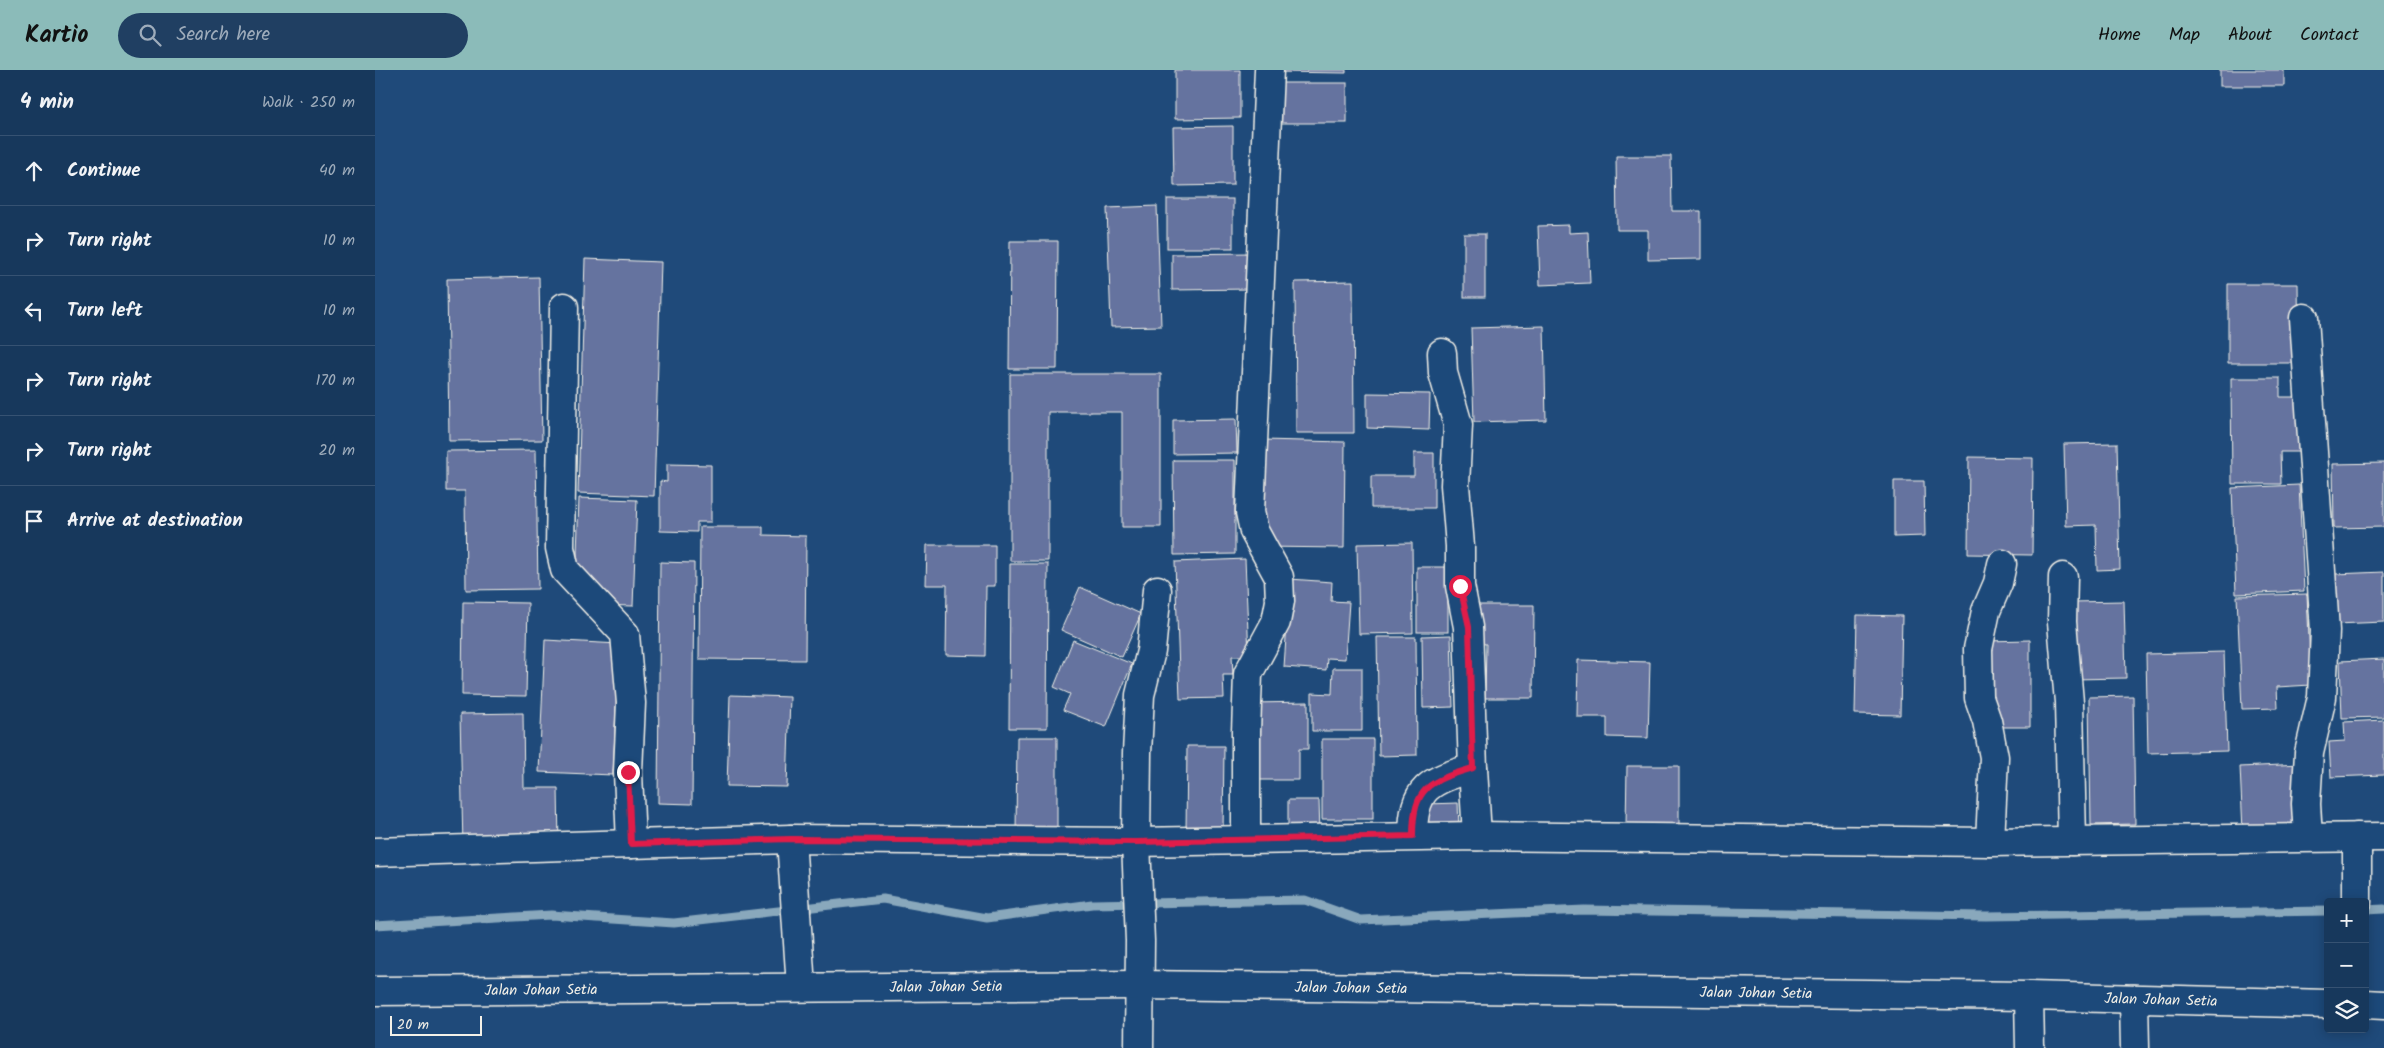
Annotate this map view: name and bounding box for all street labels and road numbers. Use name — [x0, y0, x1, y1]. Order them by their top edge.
street label: Jalan Johan Setia — [889, 975, 1003, 1000]
street label: Jalan Johan Setia — [1294, 976, 1408, 1001]
street label: Jalan Johan Setia — [484, 978, 598, 1003]
street label: Jalan Johan Setia — [1699, 981, 1813, 1006]
street label: Jalan Johan Setia — [2104, 987, 2218, 1014]

